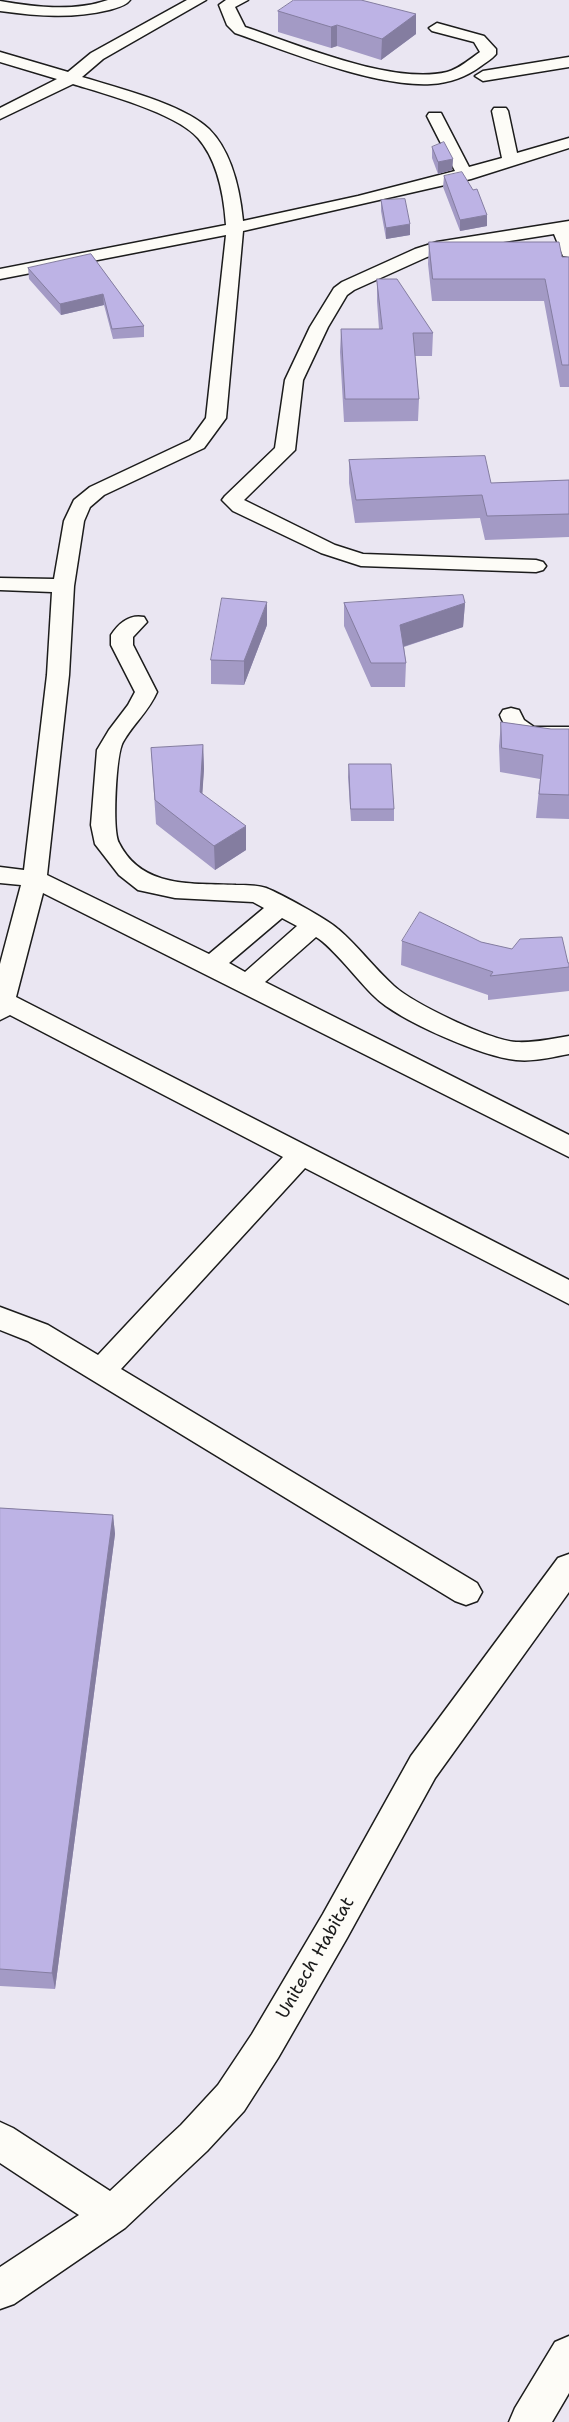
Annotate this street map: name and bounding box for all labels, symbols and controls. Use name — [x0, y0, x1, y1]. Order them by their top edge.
street label: Unitech Habitat — [272, 1893, 360, 2023]

